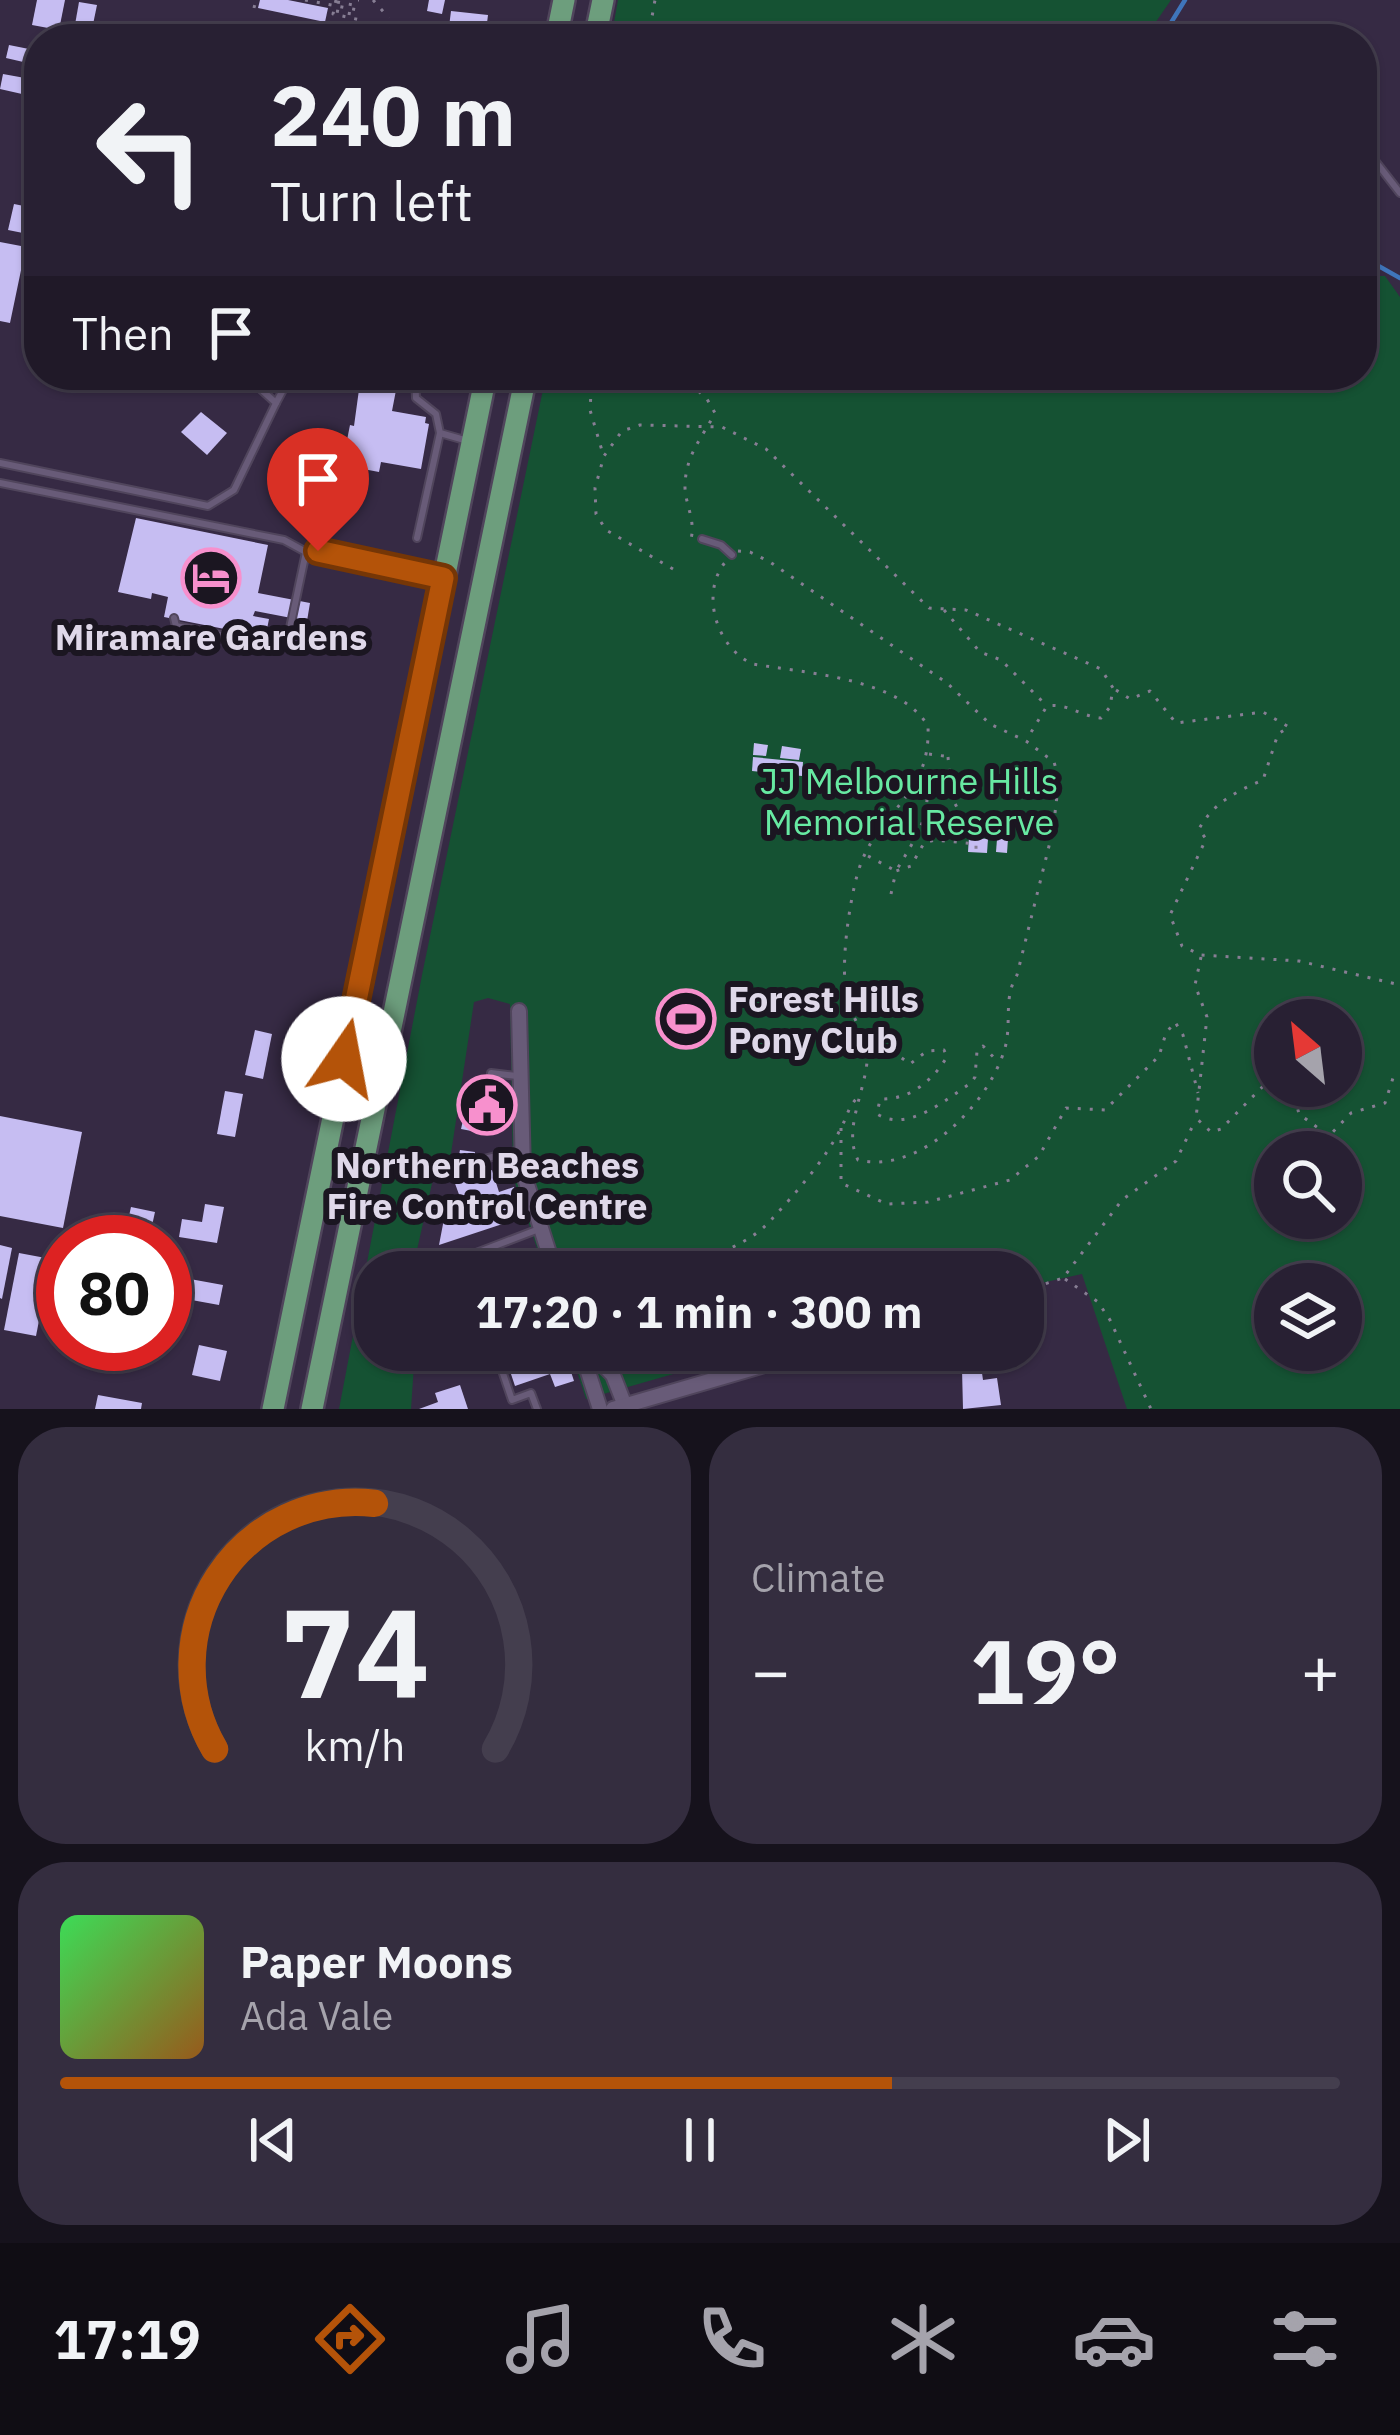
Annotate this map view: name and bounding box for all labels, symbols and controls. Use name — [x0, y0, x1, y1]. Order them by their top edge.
text: 240 m — [270, 60, 516, 169]
icon: left — [72, 72, 228, 228]
text: Turn left — [270, 166, 473, 236]
icon: arrive — [198, 300, 264, 366]
text: Then — [72, 304, 174, 362]
pin — [267, 428, 369, 551]
icon: arrive — [285, 446, 351, 512]
hotel icon: Miramare Gardens — [180, 547, 242, 609]
place label: Miramare Gardens — [55, 613, 367, 660]
park label: JJ Melbourne Hills Memorial Reserve — [760, 757, 1058, 845]
place label: Forest Hills Pony Club — [728, 975, 919, 1063]
sports icon: Forest Hills Pony Club — [655, 988, 717, 1050]
position arrow — [281, 996, 407, 1122]
north arrow — [1254, 999, 1362, 1107]
map controls — [1254, 999, 1362, 1371]
public building icon: Northern Beaches Fire Control Centre — [456, 1074, 518, 1136]
button: search — [1254, 1131, 1362, 1239]
place label: Northern Beaches Fire Control Centre — [326, 1141, 648, 1229]
speed limit sign: 80 — [36, 1215, 192, 1371]
button: layers — [1254, 1263, 1362, 1371]
text: 17:20 · 1 min · 300 m — [476, 1282, 922, 1340]
text: Climate — [751, 1552, 885, 1603]
text: 74 — [280, 1570, 429, 1732]
text: 19° — [970, 1612, 1121, 1729]
text: − — [751, 1627, 791, 1713]
text: + — [1300, 1627, 1340, 1713]
text: km/h — [304, 1716, 405, 1772]
text: Paper Moons — [240, 1932, 513, 1990]
text: Ada Vale — [240, 1990, 393, 2041]
icon: previous — [240, 2107, 306, 2173]
icon: pause — [667, 2107, 733, 2173]
icon: next — [1094, 2107, 1160, 2173]
icon: directions — [308, 2297, 392, 2381]
icon: music — [499, 2297, 583, 2381]
icon: phone — [690, 2297, 774, 2381]
icon: climate — [881, 2297, 965, 2381]
icon: car — [1072, 2297, 1156, 2381]
icon: filters — [1263, 2297, 1347, 2381]
text: 17:19 — [53, 2304, 201, 2374]

